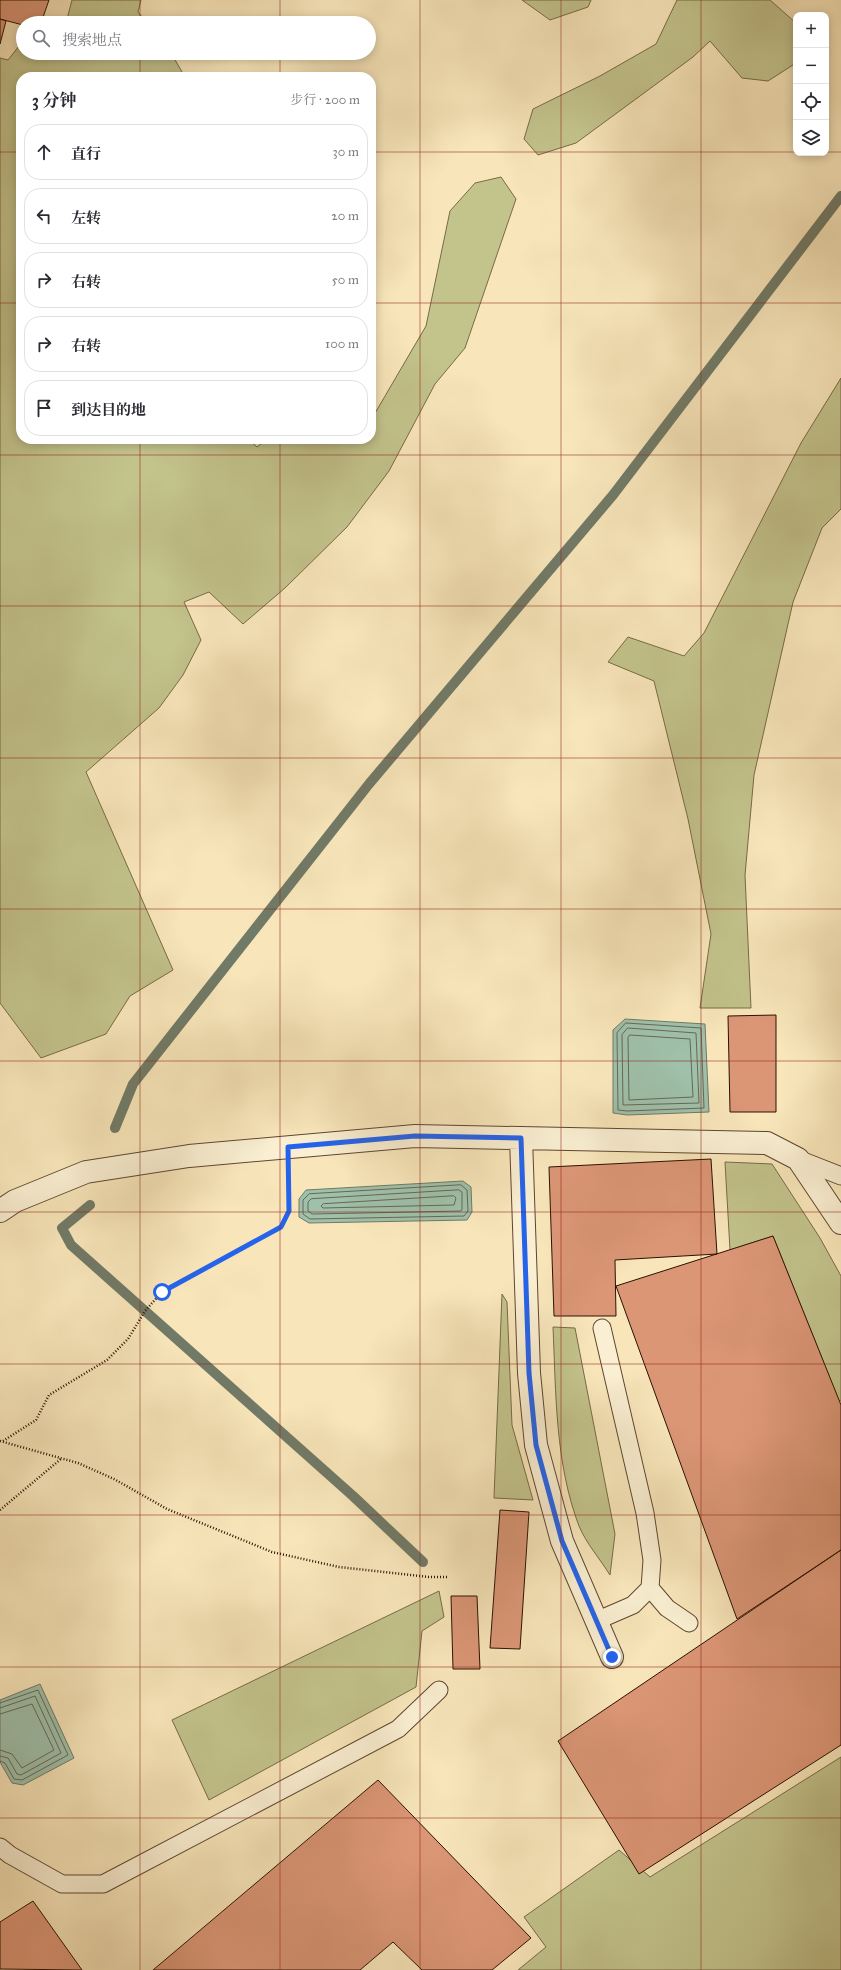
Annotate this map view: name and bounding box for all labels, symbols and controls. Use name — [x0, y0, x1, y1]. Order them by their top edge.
map controls — [793, 12, 829, 156]
button: + — [793, 12, 829, 48]
search box — [16, 16, 376, 60]
icon: search — [30, 27, 52, 49]
text: 搜索地点 — [62, 31, 122, 49]
button: − — [793, 48, 829, 84]
button: locate — [793, 84, 829, 120]
text: 3 分钟 — [32, 90, 76, 111]
text: 步行 · 200 m — [290, 92, 360, 108]
button: layers — [793, 120, 829, 156]
icon: ahead — [33, 141, 55, 163]
text: 30 m — [333, 144, 359, 160]
text: 直行 — [71, 145, 101, 163]
icon: left — [33, 205, 55, 227]
text: 20 m — [331, 208, 359, 224]
text: 左转 — [71, 209, 101, 227]
icon: right — [33, 269, 55, 291]
text: 50 m — [332, 272, 359, 288]
text: 右转 — [71, 273, 101, 291]
icon: right — [33, 333, 55, 355]
text: 100 m — [325, 336, 359, 352]
text: 右转 — [71, 337, 101, 355]
icon: arrive — [33, 397, 55, 419]
text: 到达目的地 — [71, 401, 146, 419]
route start — [153, 1283, 171, 1301]
route end — [603, 1648, 621, 1666]

